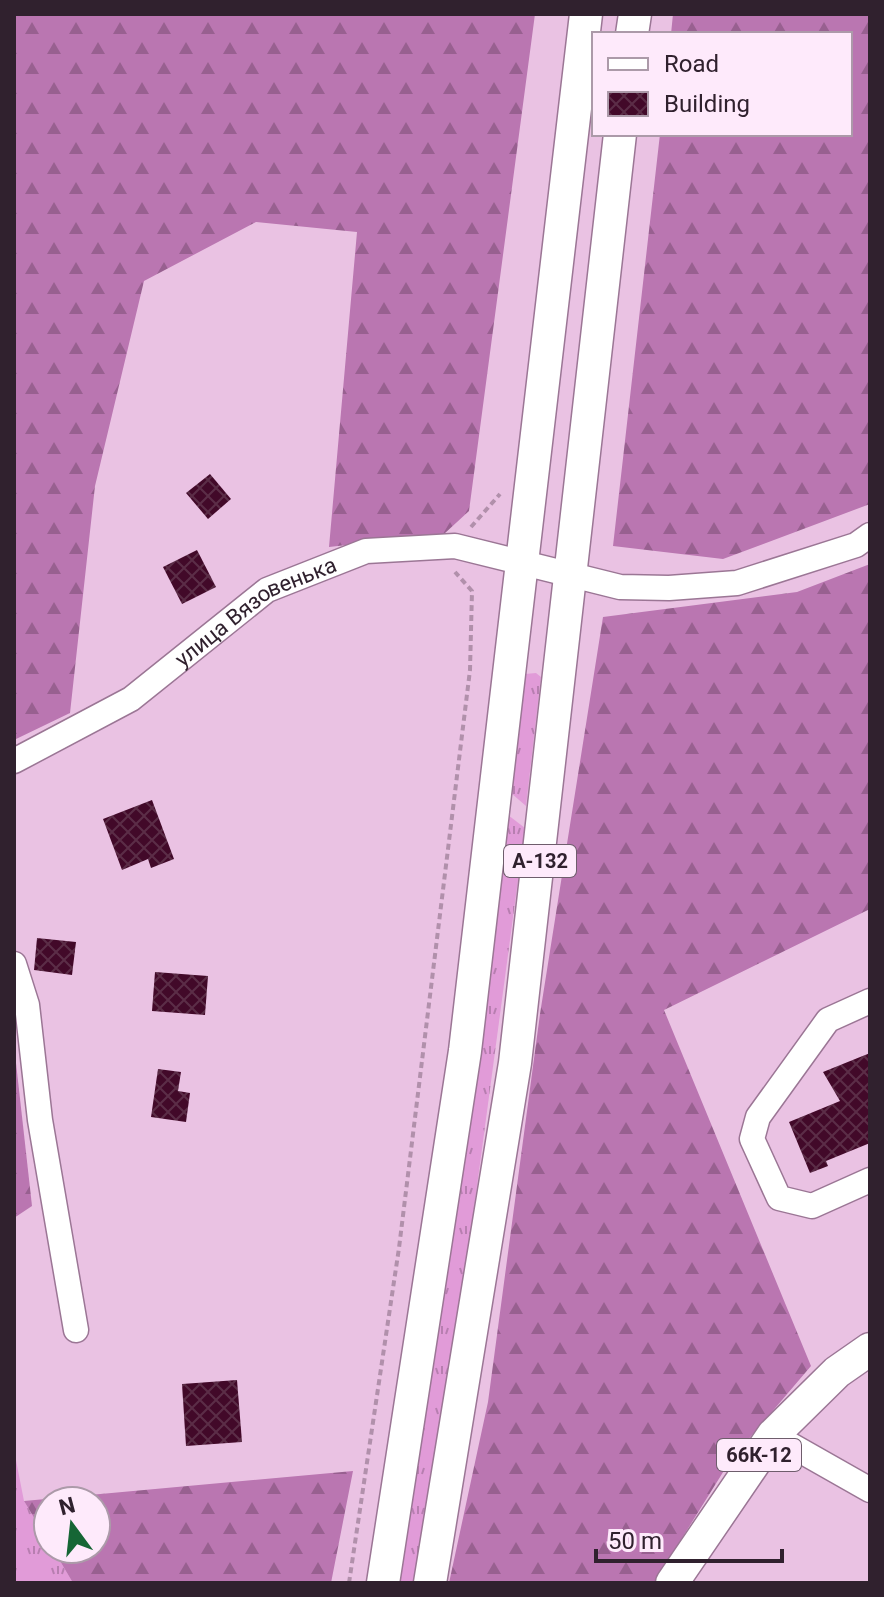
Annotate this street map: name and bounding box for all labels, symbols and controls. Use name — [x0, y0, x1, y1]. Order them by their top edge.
legend — [592, 32, 852, 136]
text: Road — [664, 50, 719, 78]
text: Building — [664, 90, 750, 118]
street label: улица Вязовенька — [170, 552, 340, 672]
road number: А-132 — [504, 845, 576, 877]
road number: 66К-12 — [717, 1439, 801, 1471]
north arrow — [32, 1485, 112, 1565]
text: N — [56, 1492, 78, 1520]
scale bar — [596, 1513, 782, 1563]
text: 50 m — [608, 1527, 662, 1555]

